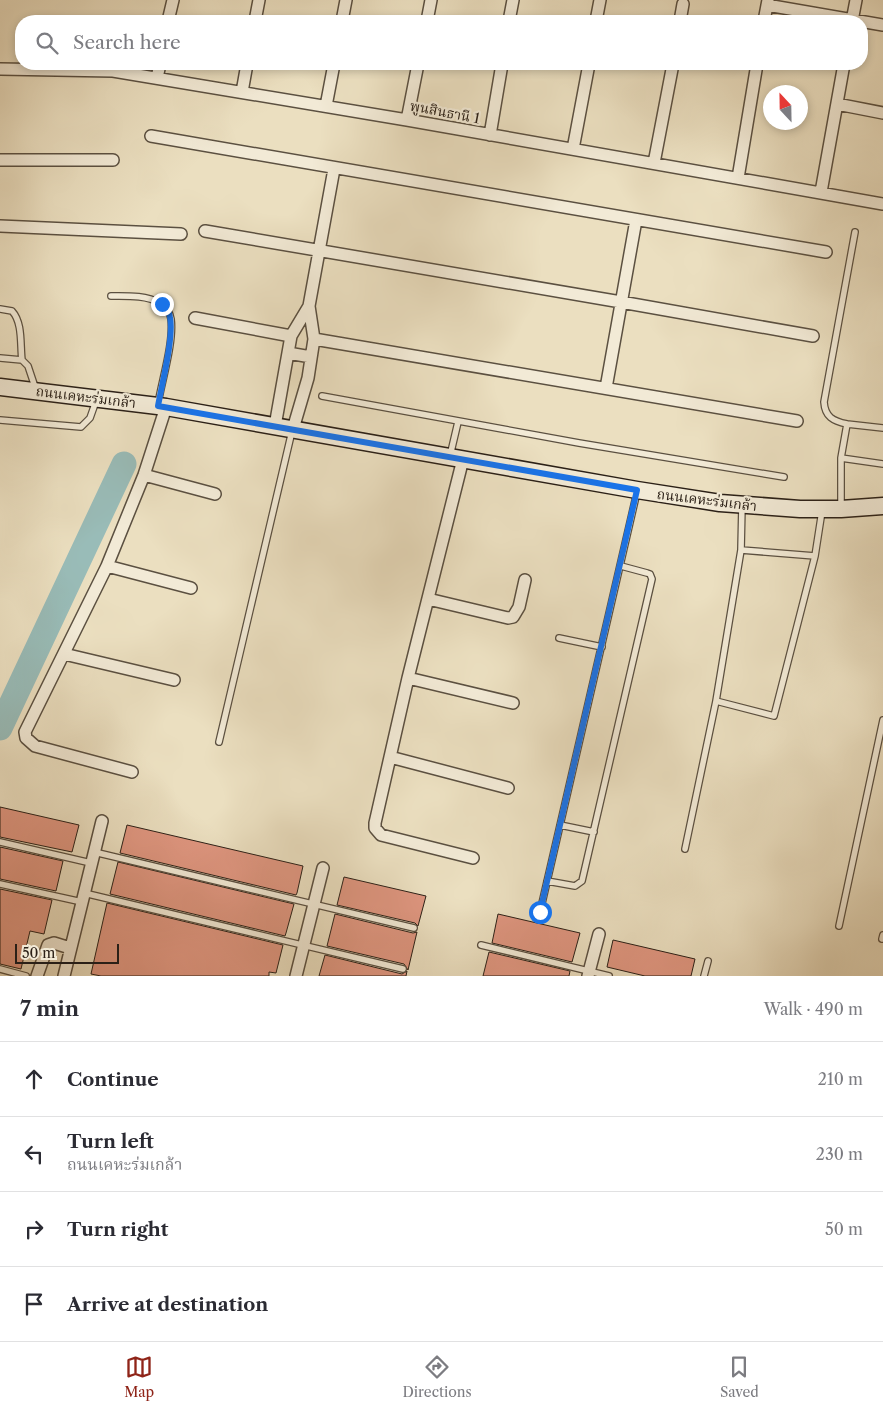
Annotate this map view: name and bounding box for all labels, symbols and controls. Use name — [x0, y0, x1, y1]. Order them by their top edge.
search box — [15, 15, 868, 70]
icon: search — [33, 29, 61, 57]
text: Search here — [73, 31, 181, 54]
north arrow — [763, 85, 808, 130]
street label: พูนสินธานี 1 — [408, 96, 482, 128]
route end — [151, 293, 174, 316]
street label: ถนนเคหะร่มเกล้า — [35, 382, 137, 412]
street label: ถนนเคหะร่มเกล้า — [656, 485, 758, 515]
route start — [529, 901, 552, 924]
scale bar — [15, 941, 119, 964]
text: 50 m — [22, 944, 55, 962]
text: 7 min — [20, 996, 79, 1021]
text: Walk · 490 m — [764, 999, 863, 1019]
icon: ahead — [20, 1065, 48, 1093]
text: Continue — [67, 1068, 159, 1091]
text: 210 m — [818, 1069, 863, 1089]
text: Turn left — [67, 1130, 154, 1153]
icon: left — [20, 1140, 48, 1168]
text: 230 m — [816, 1144, 863, 1164]
text: ถนนเคหะร่มเกล้า — [67, 1154, 182, 1174]
icon: right — [20, 1215, 48, 1243]
text: Turn right — [67, 1218, 168, 1241]
text: 50 m — [825, 1219, 863, 1239]
icon: arrive — [20, 1290, 48, 1318]
text: Arrive at destination — [67, 1293, 268, 1316]
tab: Map — [124, 1353, 154, 1401]
tab: Directions — [402, 1353, 472, 1401]
tab: Saved — [720, 1353, 759, 1401]

